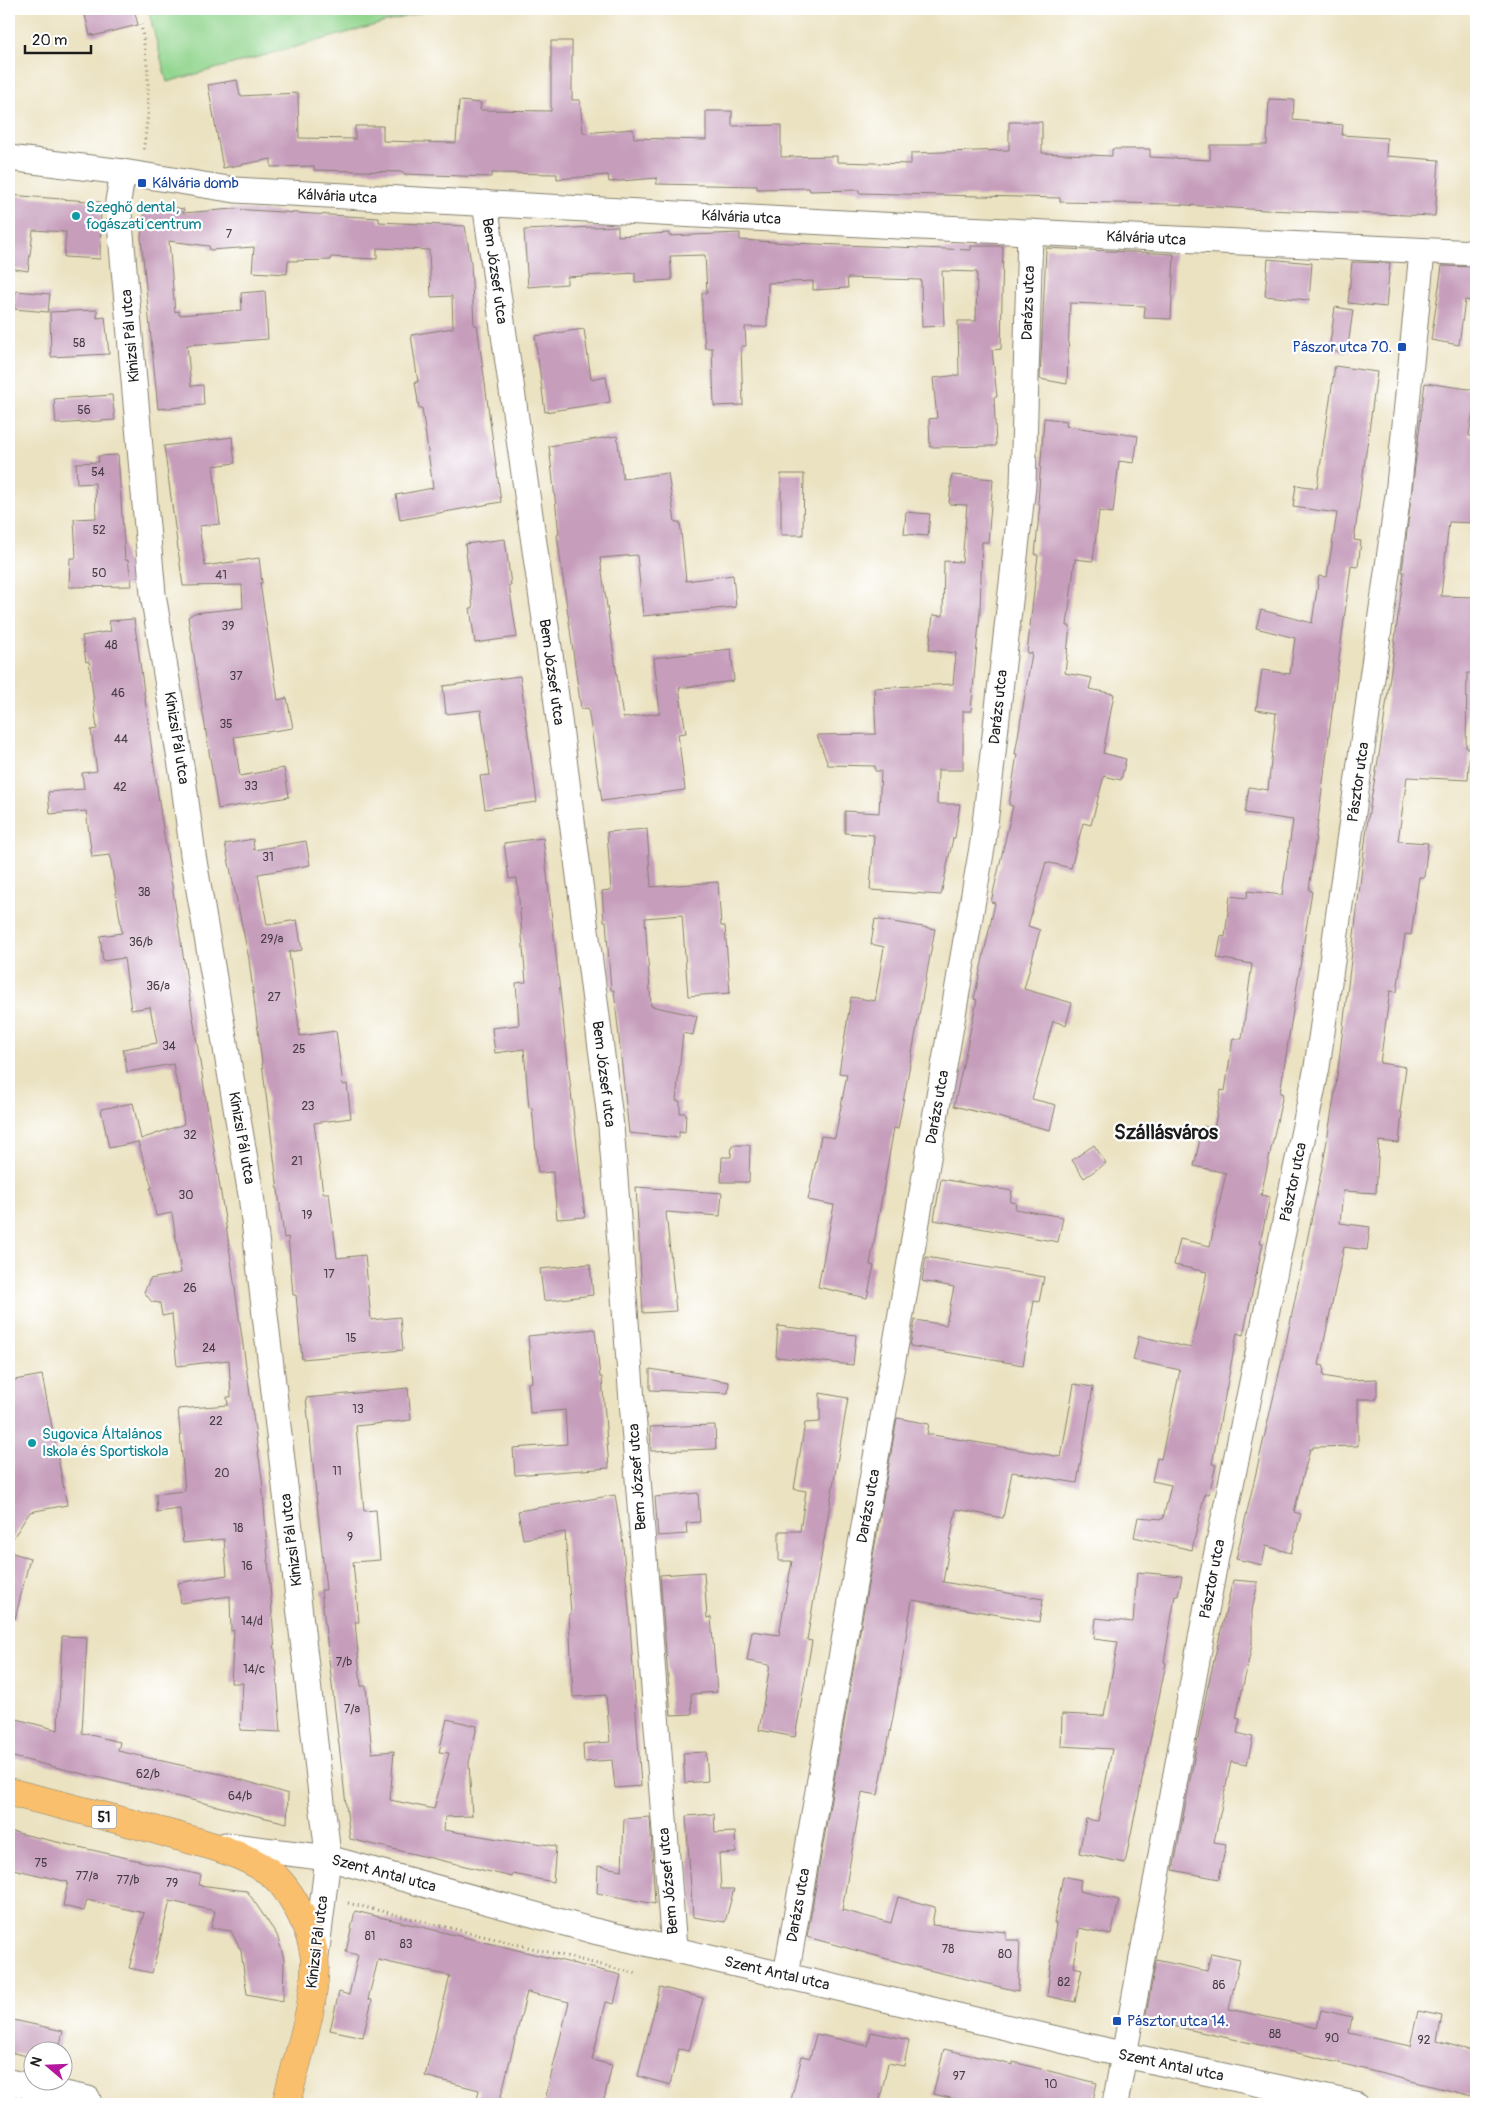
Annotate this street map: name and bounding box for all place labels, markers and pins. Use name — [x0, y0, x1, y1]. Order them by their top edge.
place label: Kálvária domb — [152, 174, 239, 193]
marker: Kálvária domb — [136, 177, 148, 189]
place label: Szeghő dental, fogászati centrum — [86, 198, 202, 234]
marker: Szeghő dental, fogászati centrum — [70, 210, 82, 222]
place label: Pászor utca 70. — [1293, 338, 1392, 357]
marker: Pászor utca 70. — [1396, 341, 1408, 353]
place label: Sugovica Általános Iskola és Sportiskola — [42, 1425, 169, 1461]
marker: Sugovica Általános Iskola és Sportiskola — [26, 1437, 38, 1449]
place label: Pásztor utca 14. — [1127, 2012, 1229, 2031]
marker: Pásztor utca 14. — [1111, 2015, 1123, 2027]

